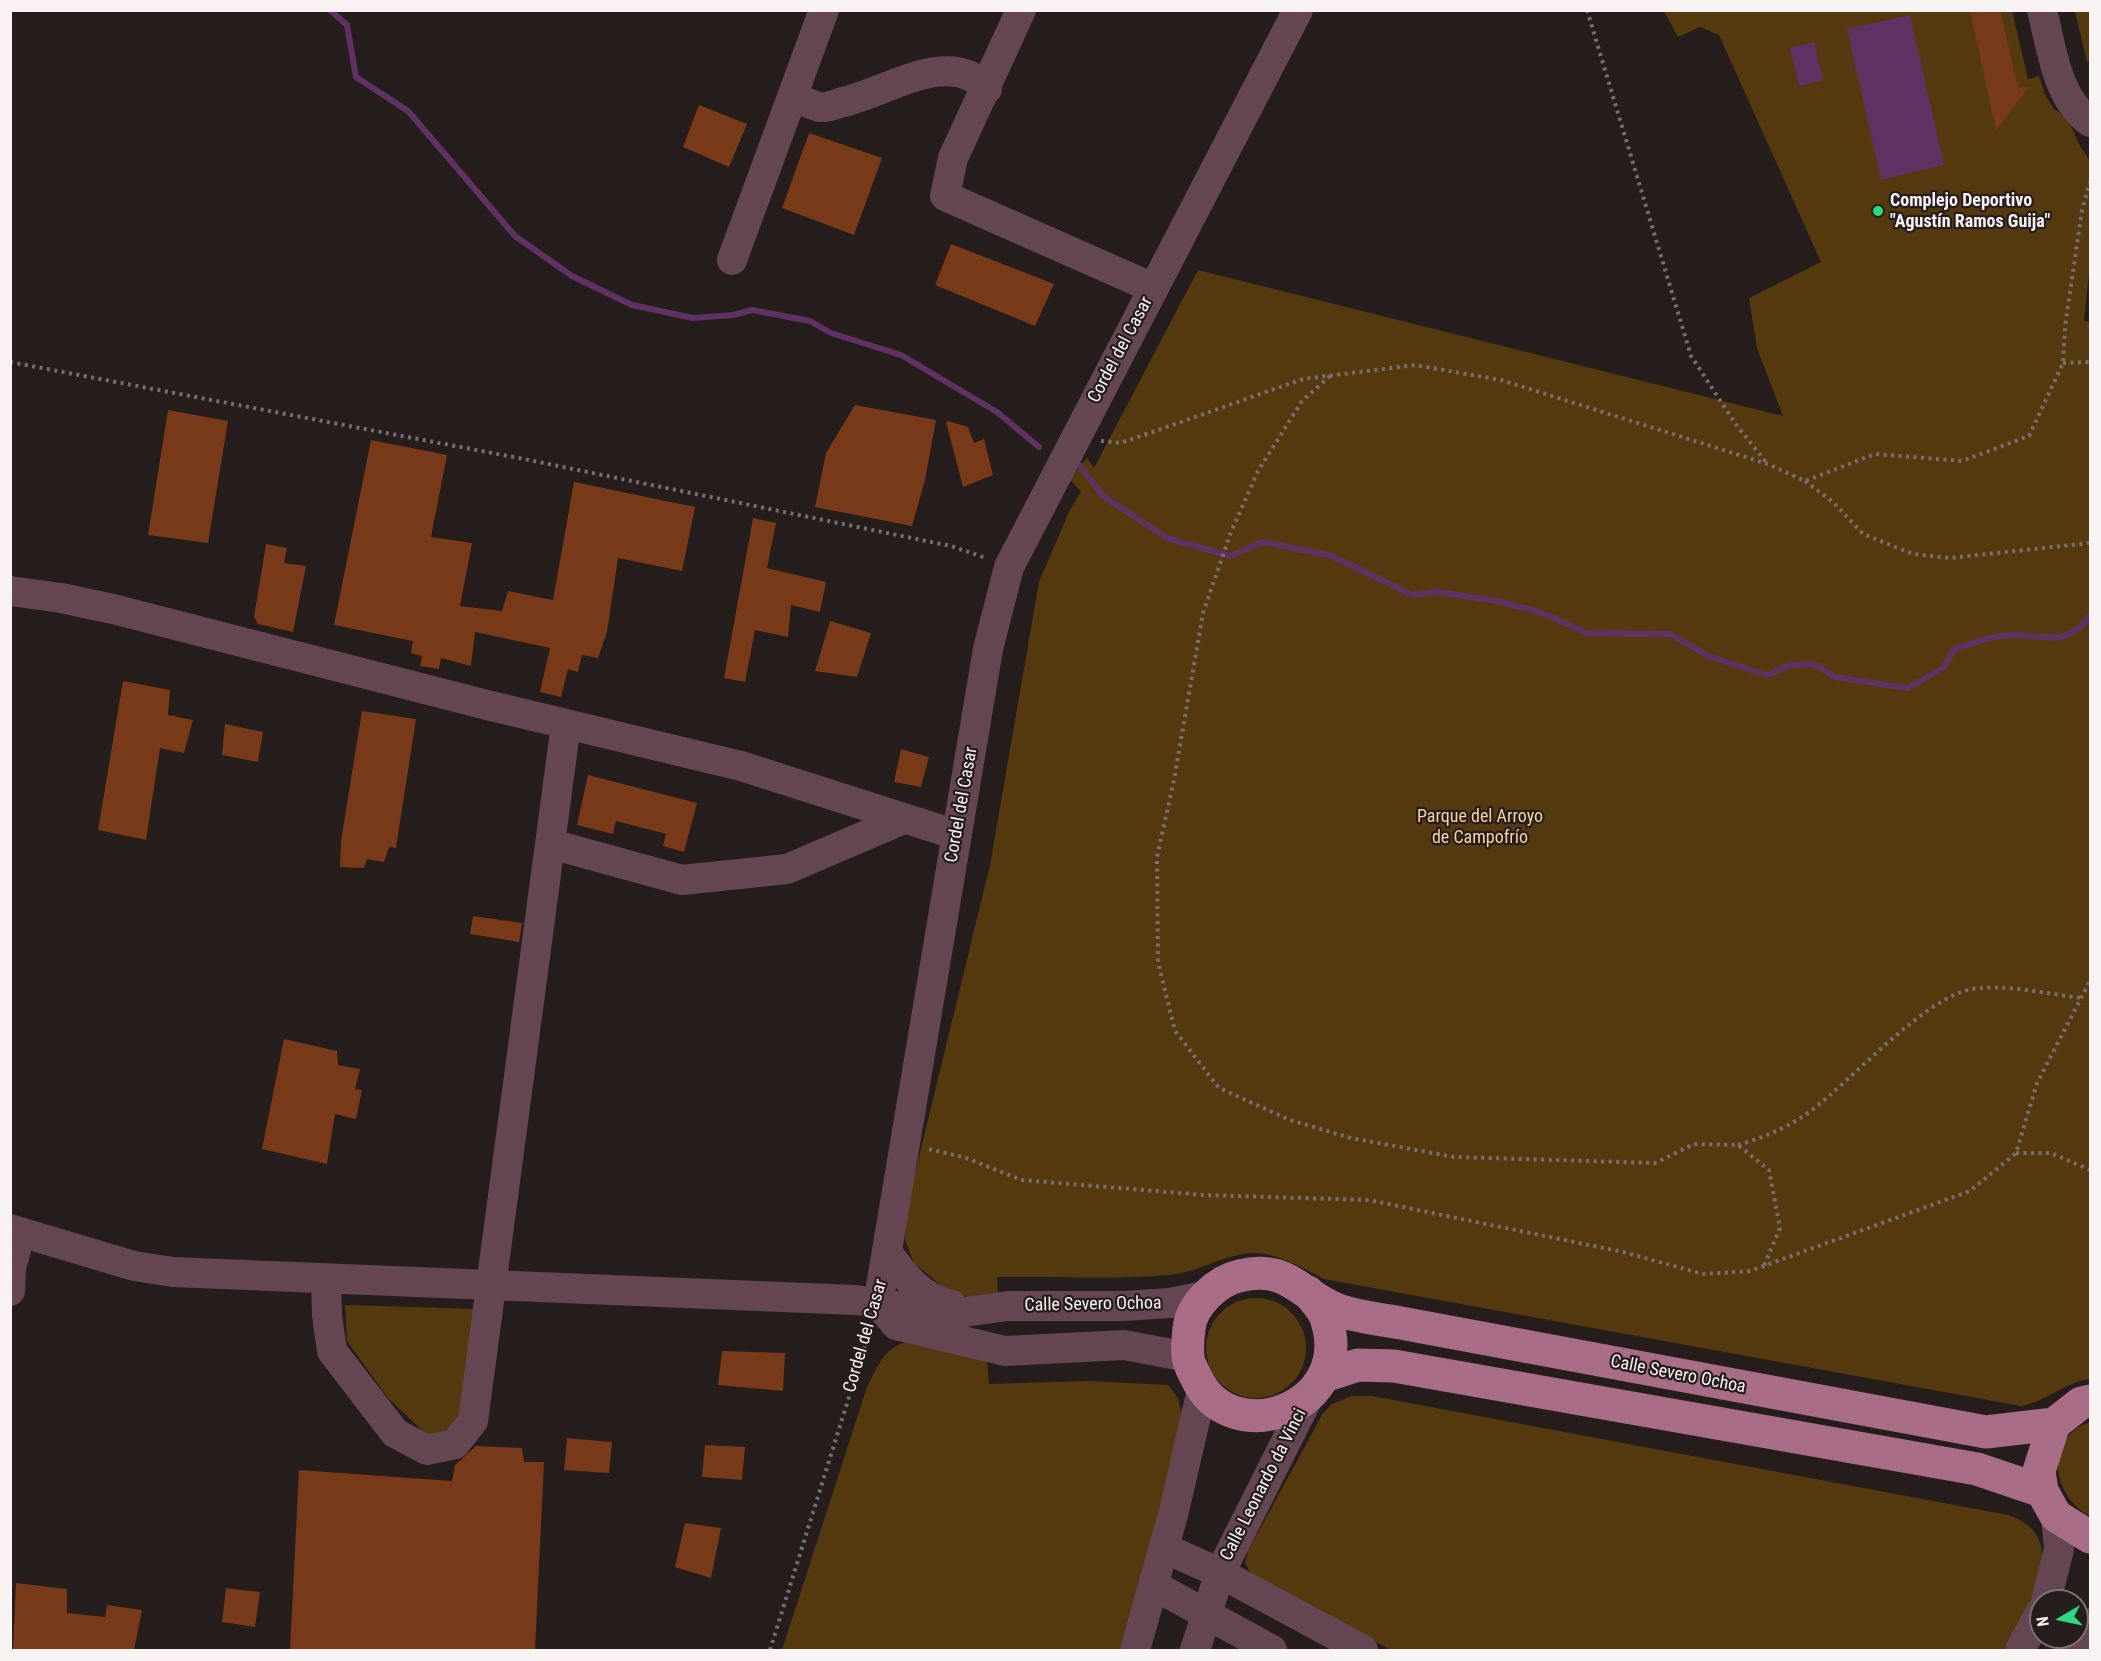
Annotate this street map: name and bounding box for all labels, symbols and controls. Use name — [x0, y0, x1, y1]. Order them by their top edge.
place label: Complejo Deportivo "Agustín Ramos Guija" — [1890, 190, 2050, 232]
marker: Complejo Deportivo "Agustín Ramos Guija" — [1871, 204, 1885, 218]
street label: Cordel del Casar — [1084, 293, 1158, 407]
street label: Cordel del Casar — [941, 746, 983, 864]
park label: Parque del Arroyo de Campofrío — [1417, 806, 1543, 848]
street label: Cordel del Casar — [839, 1277, 893, 1395]
street label: Calle Severo Ochoa — [1024, 1293, 1162, 1317]
street label: Calle Severo Ochoa — [1609, 1351, 1747, 1399]
street label: Calle Leonardo da Vinci — [1216, 1405, 1312, 1565]
north arrow — [2029, 1589, 2089, 1649]
text: N — [2033, 1615, 2053, 1628]

